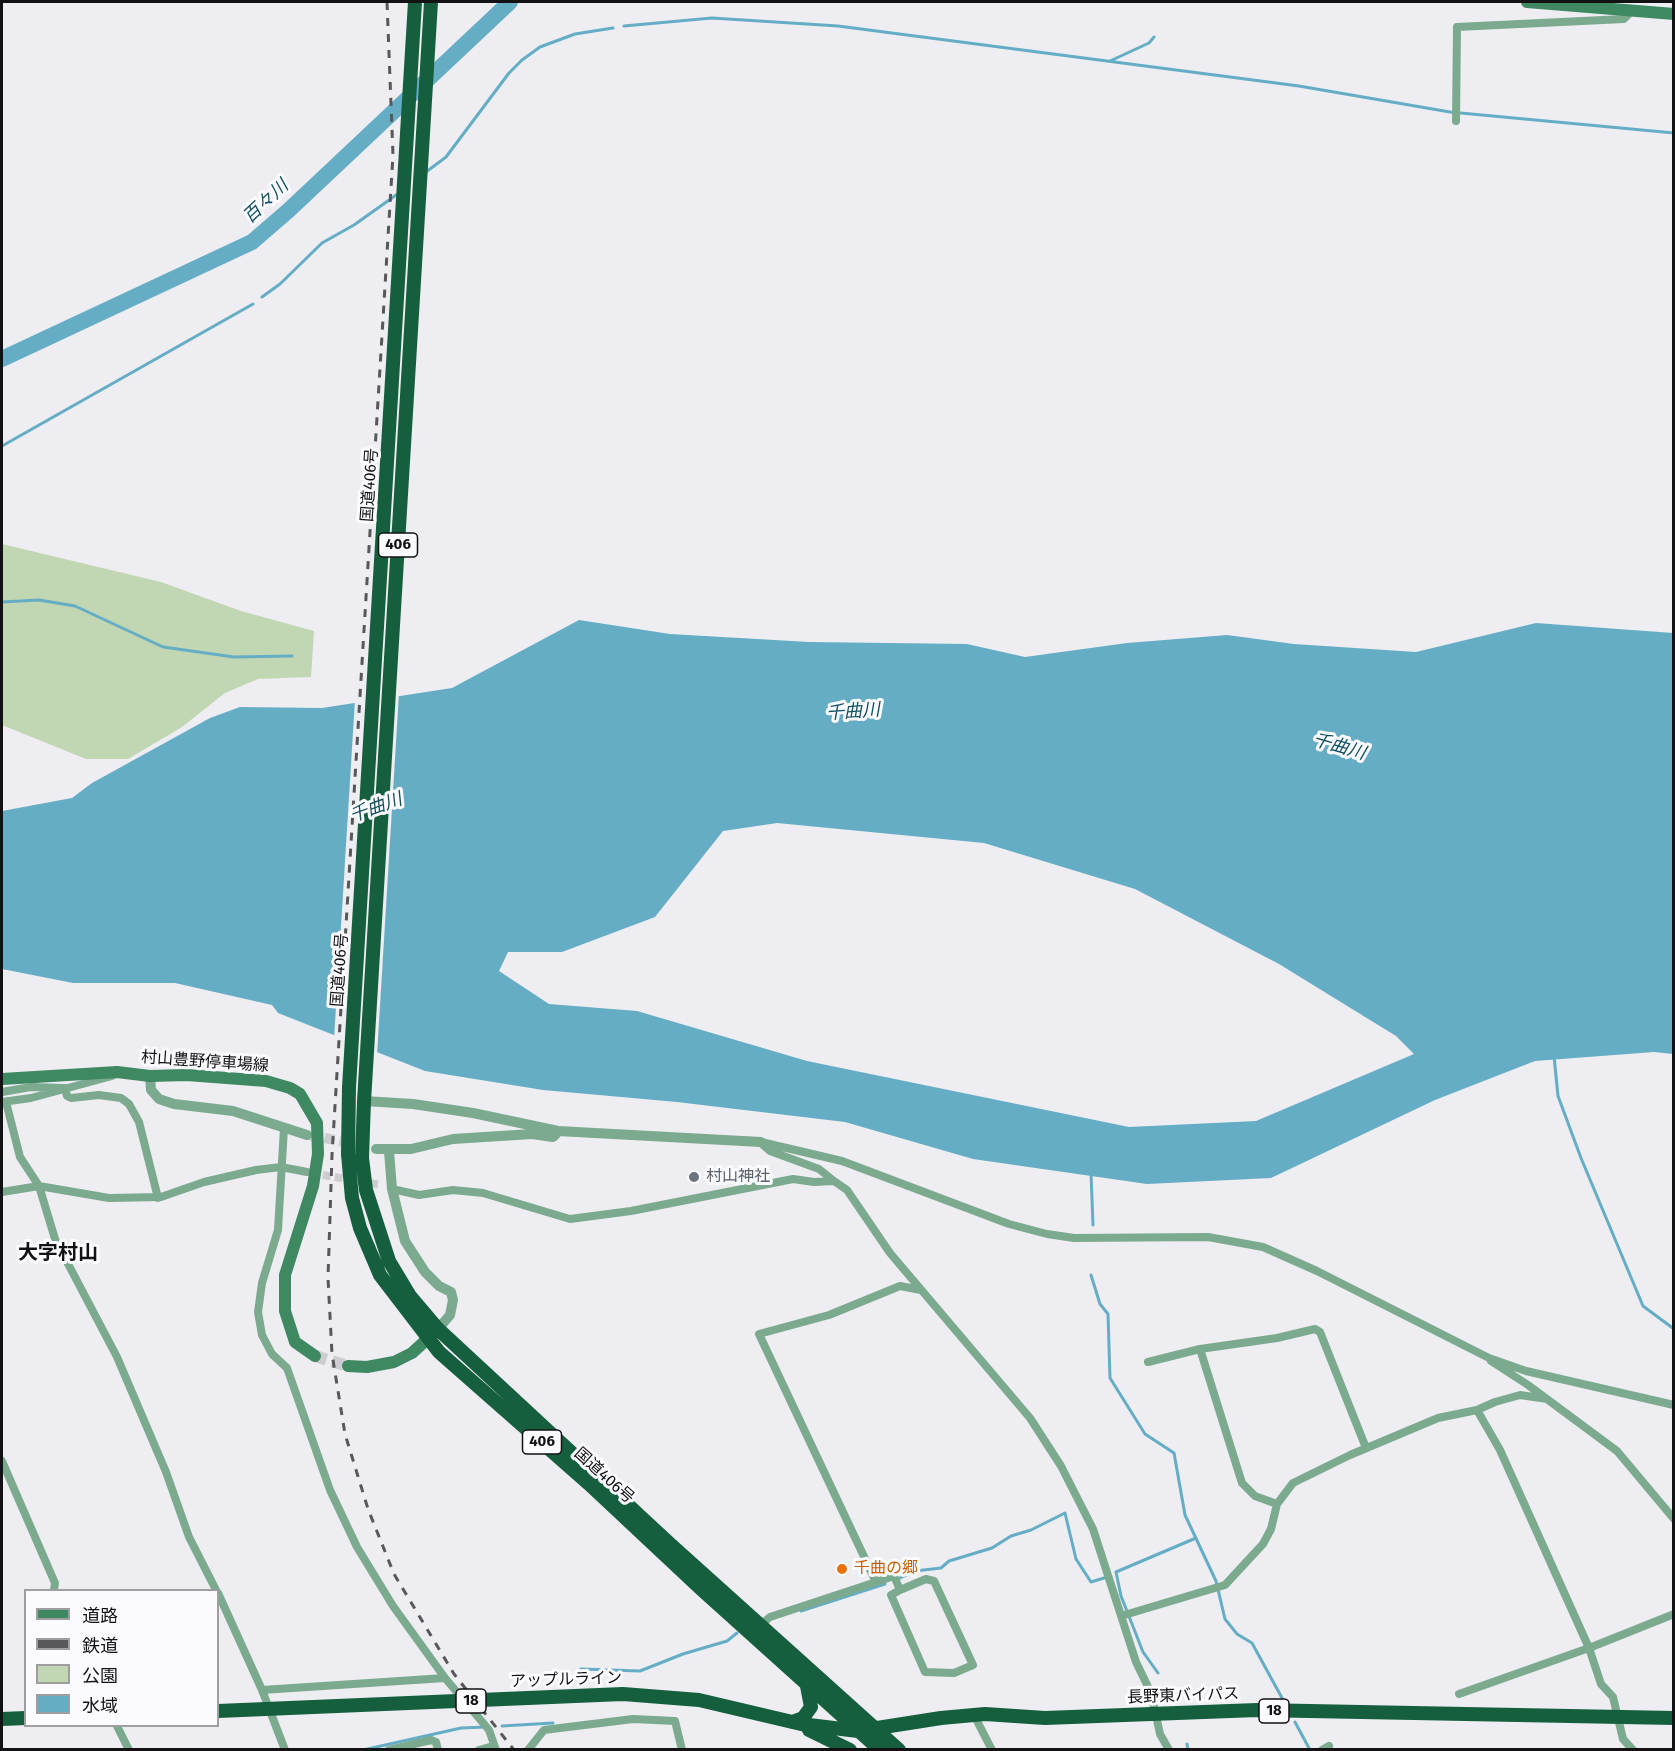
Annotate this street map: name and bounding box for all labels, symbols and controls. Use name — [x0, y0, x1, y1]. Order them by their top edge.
water label: 百々川 — [239, 176, 293, 228]
street label: 国道406号 — [358, 447, 382, 523]
road number: 406 — [378, 533, 418, 557]
water label: 千曲川 — [825, 699, 881, 725]
water label: 千曲川 — [1310, 729, 1368, 765]
water label: 千曲川 — [347, 789, 405, 827]
street label: 国道406号 — [328, 932, 352, 1008]
street label: 村山豊野停車場線 — [140, 1048, 270, 1076]
place label: 村山神社 — [706, 1167, 770, 1187]
marker: 村山神社 — [687, 1170, 701, 1184]
district label: 大字村山 — [18, 1241, 98, 1265]
road number: 406 — [522, 1430, 562, 1454]
street label: 国道406号 — [570, 1444, 638, 1508]
place label: 千曲の郷 — [854, 1559, 918, 1579]
marker: 千曲の郷 — [835, 1562, 849, 1576]
legend — [24, 1589, 219, 1727]
text: 道路 — [82, 1605, 118, 1627]
text: 鉄道 — [82, 1635, 118, 1657]
text: 公園 — [82, 1665, 118, 1687]
street label: アップルライン — [510, 1668, 622, 1692]
street label: 長野東バイパス — [1127, 1684, 1239, 1708]
road number: 18 — [456, 1689, 486, 1713]
text: 水域 — [82, 1695, 118, 1717]
road number: 18 — [1259, 1699, 1289, 1723]

